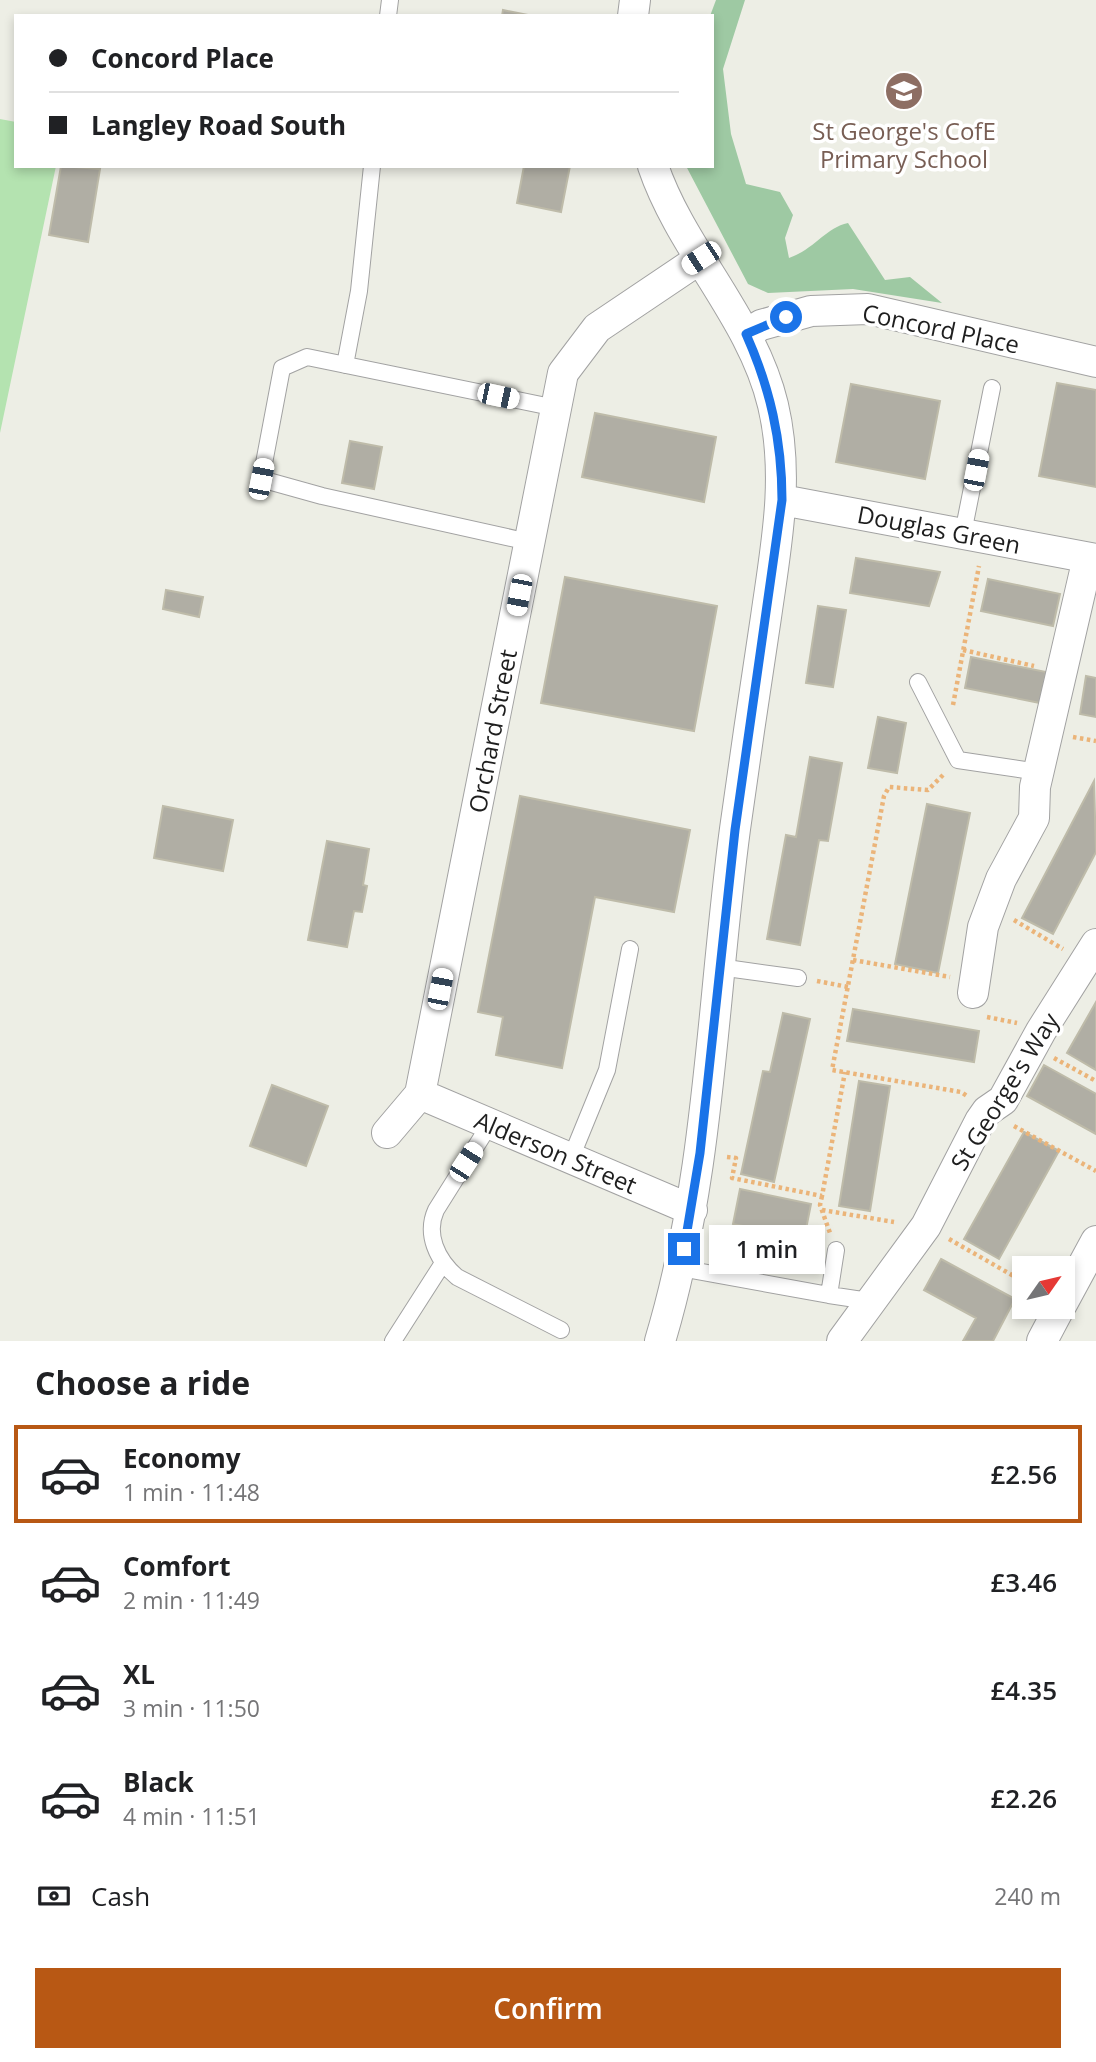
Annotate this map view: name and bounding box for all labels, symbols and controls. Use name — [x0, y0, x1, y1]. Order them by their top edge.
text: Concord Place — [91, 40, 274, 76]
school or university icon: St George's CofE Primary School — [883, 70, 925, 112]
text: Langley Road South — [91, 107, 346, 143]
place label: St George's CofE Primary School — [812, 114, 996, 175]
car — [678, 238, 725, 278]
street label: Concord Place — [859, 295, 1023, 361]
route start — [770, 301, 802, 333]
car — [476, 381, 521, 411]
car — [962, 447, 991, 493]
car — [247, 456, 276, 502]
street label: Douglas Green — [855, 497, 1023, 561]
car — [505, 572, 534, 618]
street label: Orchard Street — [460, 646, 524, 816]
car — [426, 966, 455, 1012]
street label: St George's Way — [942, 1005, 1066, 1176]
street label: Alderson Street — [470, 1103, 642, 1201]
car — [446, 1139, 487, 1185]
callout: 1 min — [708, 1224, 824, 1274]
route end — [668, 1233, 700, 1265]
text: 1 min — [736, 1233, 798, 1265]
north arrow — [1012, 1256, 1074, 1320]
map controls — [1012, 1256, 1075, 1319]
text: Choose a ride — [35, 1361, 250, 1404]
text: Economy — [123, 1440, 241, 1476]
icon: car — [39, 1443, 102, 1506]
text: £2.56 — [990, 1456, 1057, 1492]
text: 1 min · 11:48 — [123, 1476, 260, 1508]
text: Comfort — [123, 1548, 230, 1584]
icon: car — [39, 1551, 102, 1614]
text: £3.46 — [990, 1564, 1057, 1600]
text: 2 min · 11:49 — [123, 1584, 260, 1616]
text: XL — [123, 1656, 155, 1692]
icon: car — [39, 1659, 102, 1722]
text: £4.35 — [990, 1672, 1057, 1708]
text: 3 min · 11:50 — [123, 1692, 260, 1724]
text: Black — [123, 1764, 194, 1800]
icon: car — [39, 1767, 102, 1830]
text: £2.26 — [990, 1780, 1057, 1816]
text: 4 min · 11:51 — [123, 1800, 260, 1832]
icon: cash — [35, 1877, 73, 1915]
text: Cash — [91, 1878, 150, 1914]
text: 240 m — [994, 1880, 1061, 1912]
button: Confirm — [35, 1968, 1061, 2048]

